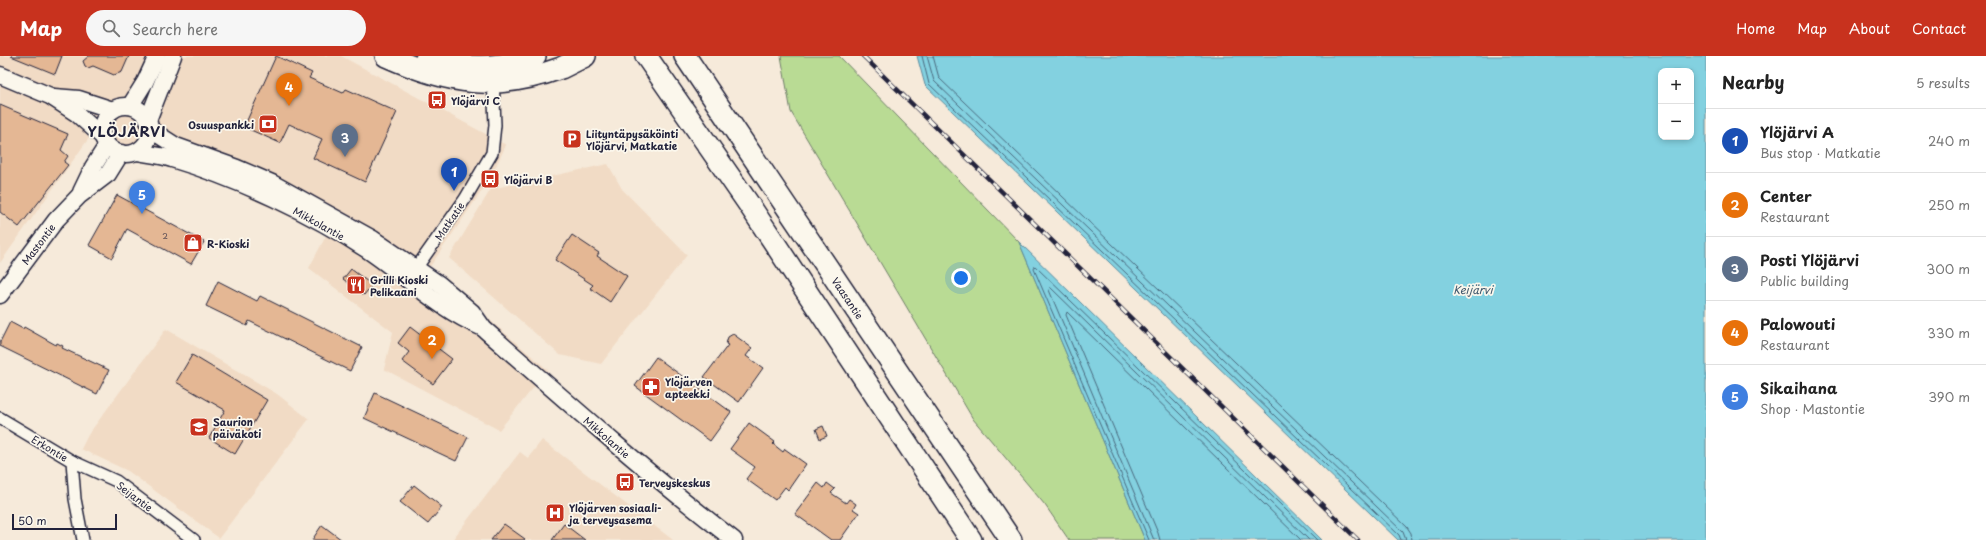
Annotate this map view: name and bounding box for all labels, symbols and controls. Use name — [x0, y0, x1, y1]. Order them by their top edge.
search box — [86, 10, 366, 46]
text: Map — [20, 14, 62, 42]
icon: search — [100, 17, 122, 39]
text: Search here — [132, 17, 218, 40]
text: Home — [1736, 18, 1775, 39]
text: Map — [1797, 18, 1827, 39]
text: About — [1849, 18, 1890, 39]
text: Contact — [1912, 18, 1966, 39]
map controls — [1658, 68, 1694, 140]
button: + — [1658, 68, 1694, 104]
text: Nearby — [1722, 69, 1784, 95]
pin: 4 — [276, 73, 302, 106]
text: 5 results — [1916, 73, 1970, 92]
bus stop icon: Ylöjärvi C — [426, 89, 448, 111]
place label: Ylöjärvi C — [451, 93, 500, 108]
button: − — [1658, 104, 1694, 140]
bank icon: Osuuspankki — [257, 113, 279, 135]
place label: Osuuspankki — [188, 117, 254, 132]
text: Ylöjärvi A — [1760, 120, 1834, 143]
district label: YLÖJÄRVI — [88, 121, 166, 142]
pin: 3 — [332, 124, 358, 157]
place label: Liityntäpysäköinti Ylöjärvi, Matkatie — [586, 126, 678, 153]
parking icon: Liityntäpysäköinti Ylöjärvi, Matkatie — [561, 128, 583, 150]
text: 1 — [1732, 131, 1738, 150]
text: 240 m — [1928, 131, 1970, 150]
text: Bus stop · Matkatie — [1760, 143, 1881, 162]
pin: 1 — [441, 158, 467, 191]
bus stop icon: Ylöjärvi B — [479, 168, 501, 190]
place label: Ylöjärvi B — [504, 172, 552, 187]
pin: 5 — [129, 181, 155, 214]
text: Center — [1760, 184, 1812, 207]
text: 2 — [1730, 195, 1740, 214]
text: 250 m — [1928, 195, 1970, 214]
street label: Matkatie — [431, 199, 467, 243]
street label: Mikkolantie — [290, 203, 348, 243]
text: Restaurant — [1760, 207, 1830, 226]
street label: Mastontie — [18, 220, 58, 268]
house number: 2 — [162, 230, 168, 242]
shop icon: R-Kioski — [182, 232, 204, 254]
place label: R-Kioski — [207, 236, 249, 251]
text: Posti Ylöjärvi — [1760, 248, 1859, 271]
text: 3 — [1731, 259, 1739, 278]
text: 300 m — [1926, 259, 1970, 278]
your location — [951, 268, 971, 288]
text: Public building — [1760, 271, 1849, 290]
place label: Grilli Kioski Pelikaani — [370, 272, 428, 299]
restaurant icon: Grilli Kioski Pelikaani — [345, 274, 367, 296]
street label: Vaasantie — [828, 274, 868, 322]
water label: Keijärvi — [1453, 281, 1495, 298]
text: Palowouti — [1760, 312, 1835, 335]
text: 4 — [1731, 323, 1739, 342]
text: 330 m — [1927, 323, 1970, 342]
pin: 2 — [419, 326, 445, 359]
text: Restaurant — [1760, 335, 1830, 354]
place label: Ylöjärven apteekki — [665, 374, 712, 401]
pharmacy icon: Ylöjärven apteekki — [640, 376, 662, 398]
text: Sikaihana — [1760, 376, 1837, 399]
text: 5 — [1731, 387, 1739, 406]
text: 390 m — [1928, 387, 1970, 406]
text: Shop · Mastontie — [1760, 399, 1865, 418]
street label: Mikkolantie — [581, 413, 633, 461]
place label: Saurion päiväkoti — [213, 414, 261, 441]
school or university icon: Saurion päiväkoti — [188, 416, 210, 438]
street label: Erkontie — [29, 431, 71, 465]
bus stop icon: Terveyskeskus — [614, 471, 636, 493]
place label: Terveyskeskus — [639, 475, 711, 491]
street label: Seijantie — [114, 477, 156, 515]
place label: Ylöjärven sosiaali- ja terveysasema — [567, 500, 662, 527]
hospital icon: Ylöjärven sosiaali- ja terveysasema — [544, 502, 566, 524]
scale bar — [12, 512, 117, 531]
text: 50 m — [18, 512, 47, 529]

